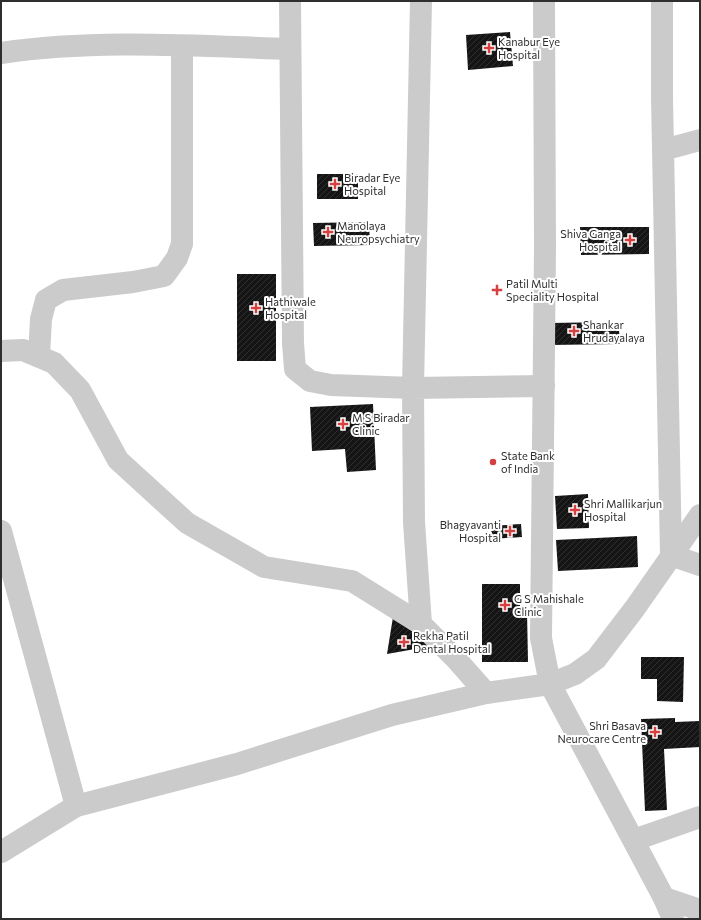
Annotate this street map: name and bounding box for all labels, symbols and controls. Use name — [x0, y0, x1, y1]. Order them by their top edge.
place label: Kanabur Eye Hospital — [498, 35, 560, 61]
marker: Kanabur Eye Hospital — [483, 42, 495, 54]
place label: Biradar Eye Hospital — [344, 171, 400, 197]
marker: Biradar Eye Hospital — [329, 178, 341, 190]
place label: Manolaya Neuropsychiatry — [337, 219, 420, 245]
marker: Manolaya Neuropsychiatry — [322, 226, 334, 238]
place label: Shiva Ganga Hospital — [560, 227, 621, 253]
marker: Shiva Ganga Hospital — [624, 234, 636, 246]
place label: Patil Multi Speciality Hospital — [506, 277, 599, 303]
marker: Patil Multi Speciality Hospital — [491, 284, 503, 296]
place label: Hathiwale Hospital — [265, 295, 316, 321]
marker: Hathiwale Hospital — [250, 302, 262, 314]
place label: Shankar Hrudayalaya — [583, 318, 645, 344]
marker: Shankar Hrudayalaya — [568, 325, 580, 337]
place label: M S Biradar Clinic — [352, 411, 410, 437]
marker: M S Biradar Clinic — [337, 418, 349, 430]
place label: State Bank of India — [501, 449, 555, 475]
marker: State Bank of India — [488, 457, 498, 467]
place label: Shri Mallikarjun Hospital — [584, 497, 662, 523]
marker: Shri Mallikarjun Hospital — [569, 504, 581, 516]
place label: Bhagyavanti Hospital — [440, 518, 501, 544]
marker: Bhagyavanti Hospital — [504, 525, 516, 537]
place label: G S Mahishale Clinic — [514, 592, 584, 618]
marker: G S Mahishale Clinic — [499, 599, 511, 611]
place label: Rekha Patil Dental Hospital — [413, 629, 490, 655]
marker: Rekha Patil Dental Hospital — [398, 636, 410, 648]
place label: Shri Basava Neurocare Centre — [558, 719, 646, 745]
marker: Shri Basava Neurocare Centre — [649, 726, 661, 738]

